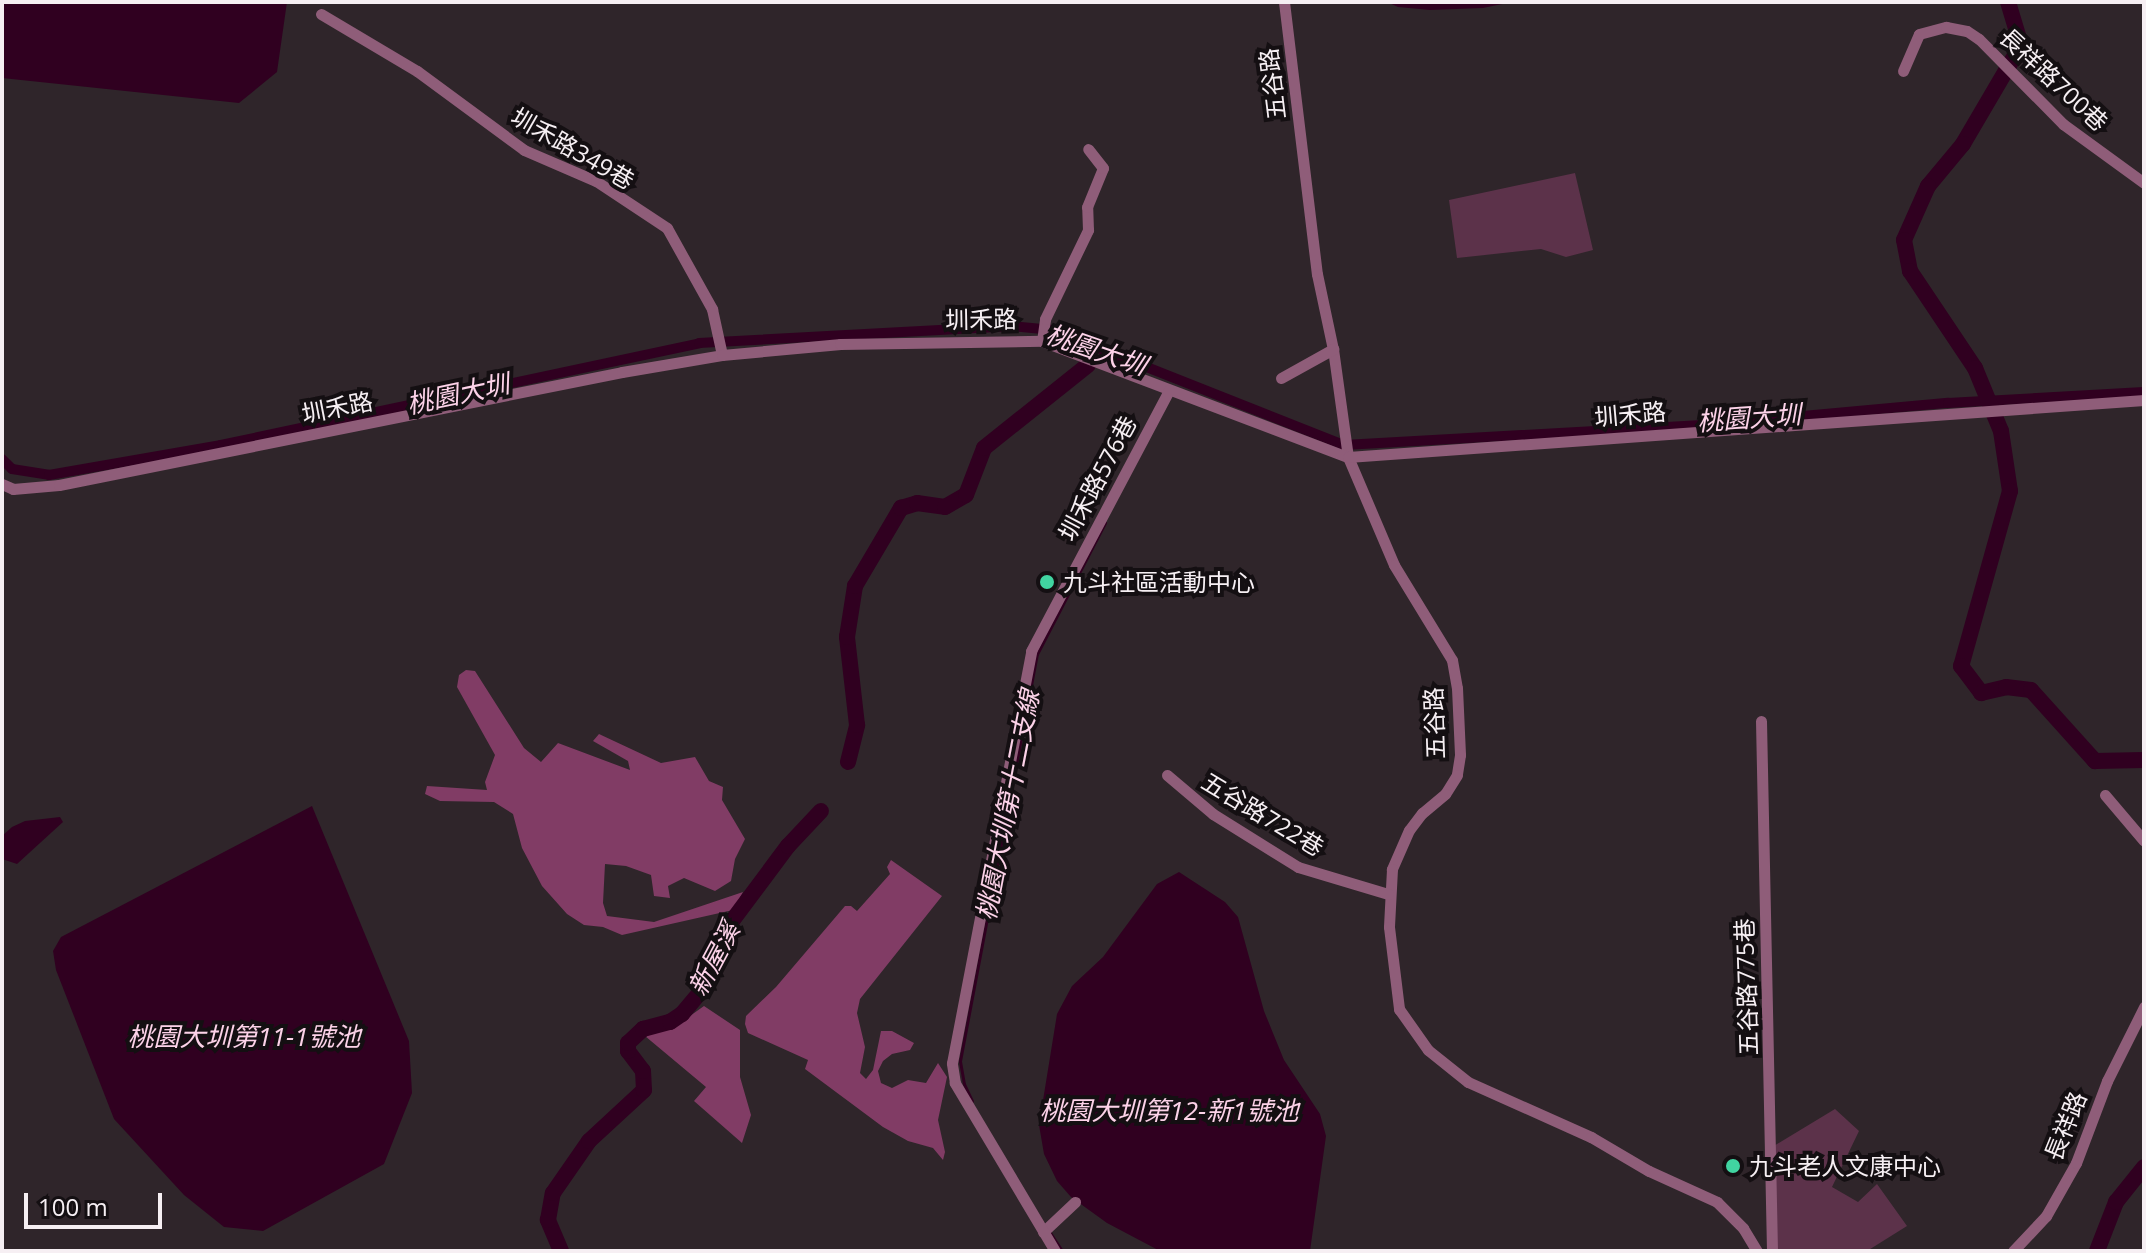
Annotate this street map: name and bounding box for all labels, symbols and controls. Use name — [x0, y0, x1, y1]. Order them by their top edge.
street label: 長祥路700巷 — [1994, 22, 2114, 136]
street label: 五谷路 — [1253, 47, 1291, 121]
street label: 圳禾路349巷 — [506, 101, 640, 195]
street label: 圳禾路 — [945, 304, 1017, 334]
water label: 桃園大圳 — [1042, 318, 1150, 382]
water label: 桃園大圳 — [404, 368, 512, 420]
street label: 圳禾路 — [299, 386, 375, 428]
street label: 圳禾路 — [1593, 397, 1667, 431]
water label: 桃園大圳 — [1696, 399, 1802, 437]
street label: 圳禾路576巷 — [1052, 411, 1142, 545]
place label: 九斗社區活動中心 — [1063, 568, 1255, 596]
marker: 九斗社區活動中心 — [1038, 573, 1056, 591]
water label: 桃園大圳第十二支線 — [970, 687, 1046, 923]
street label: 五谷路 — [1418, 687, 1450, 759]
street label: 五谷路722巷 — [1197, 766, 1329, 862]
water label: 新屋溪 — [682, 917, 746, 1001]
street label: 五谷路775巷 — [1729, 918, 1763, 1056]
water label: 桃園大圳第11-1號池 — [127, 1021, 361, 1053]
street label: 長祥路 — [2038, 1087, 2092, 1165]
water label: 桃園大圳第12-新1號池 — [1039, 1095, 1299, 1127]
place label: 九斗老人文康中心 — [1749, 1152, 1941, 1180]
marker: 九斗老人文康中心 — [1724, 1157, 1742, 1175]
scale bar — [28, 1177, 166, 1227]
text: 100 m — [38, 1190, 108, 1223]

